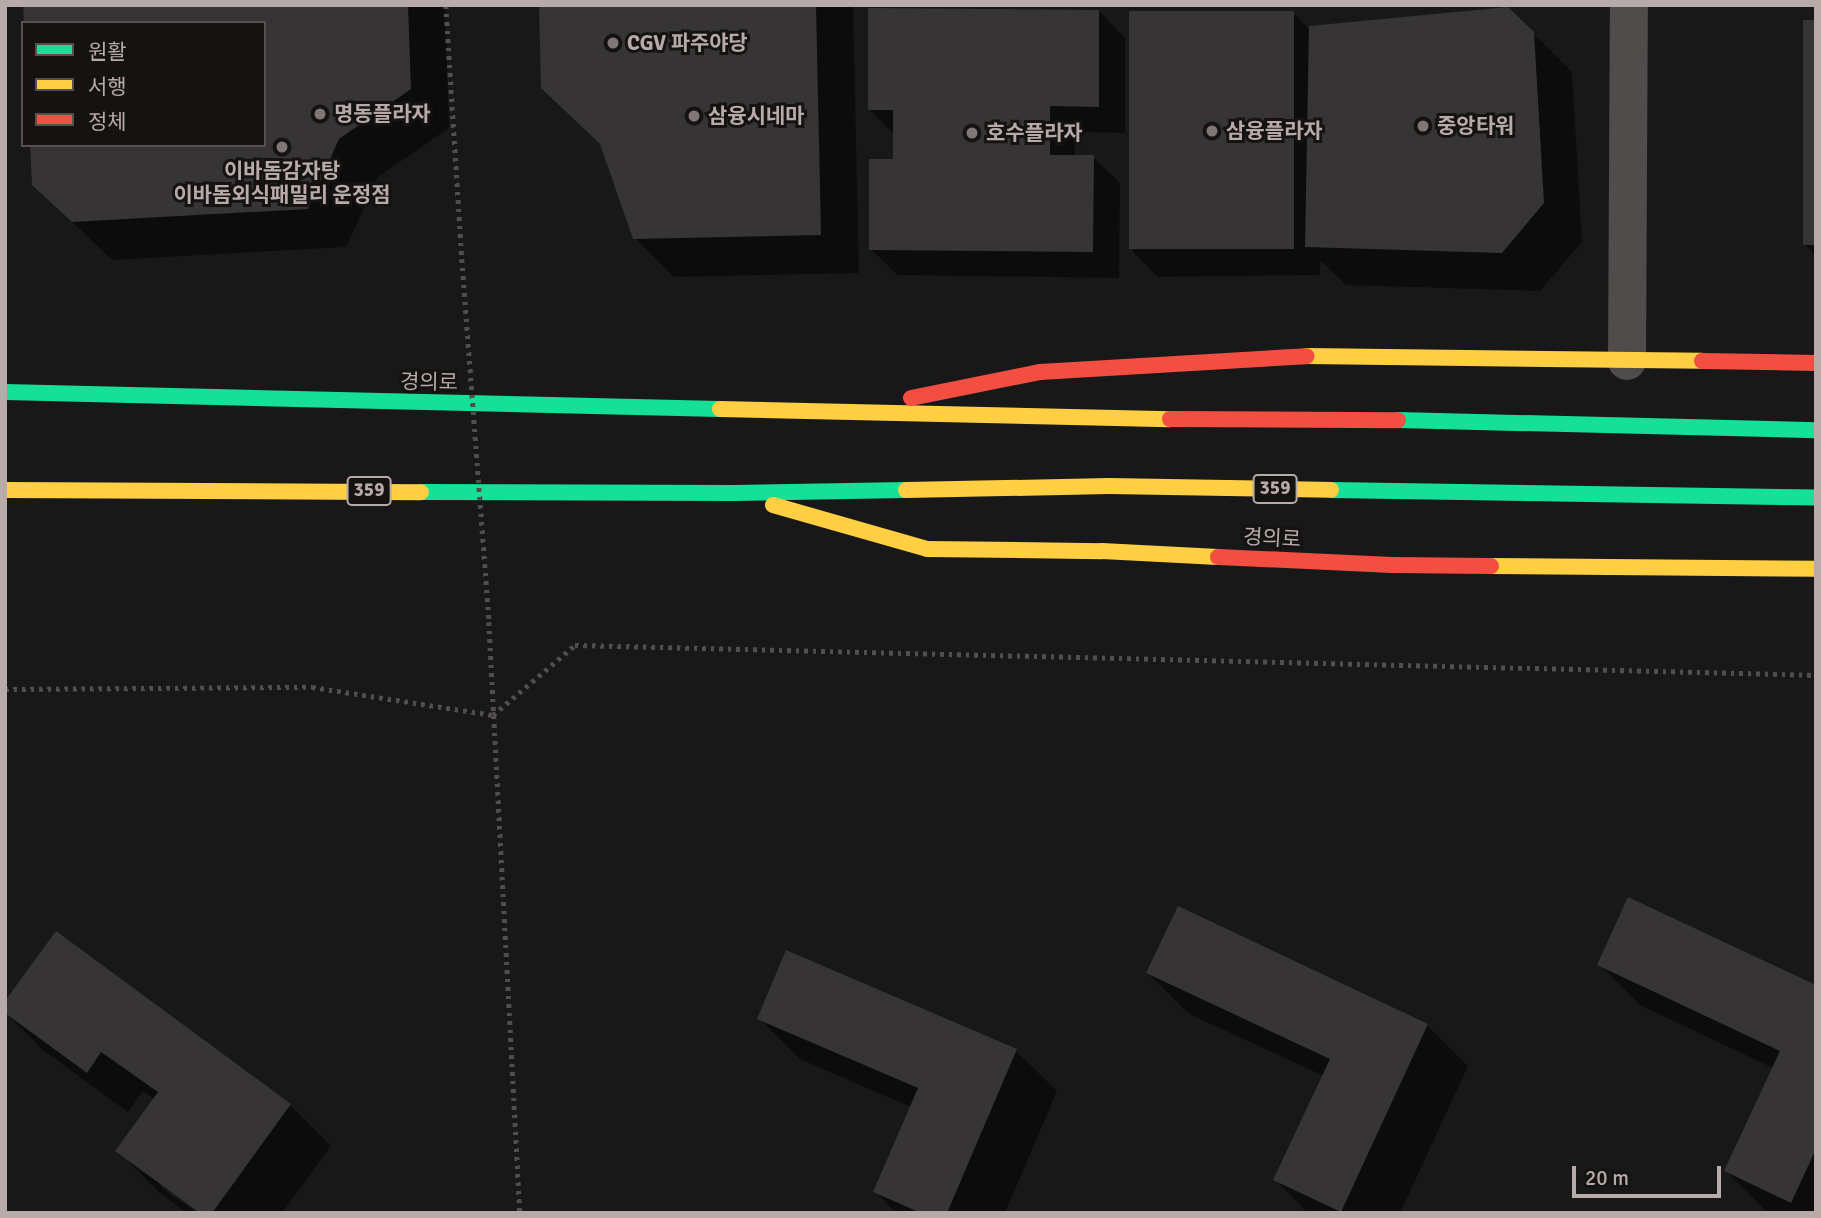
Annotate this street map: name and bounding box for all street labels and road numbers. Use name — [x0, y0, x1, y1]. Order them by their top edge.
street label: 경의로 — [400, 369, 458, 395]
road number: 359 — [1252, 474, 1298, 504]
road number: 359 — [346, 476, 392, 506]
street label: 경의로 — [1242, 524, 1302, 552]

